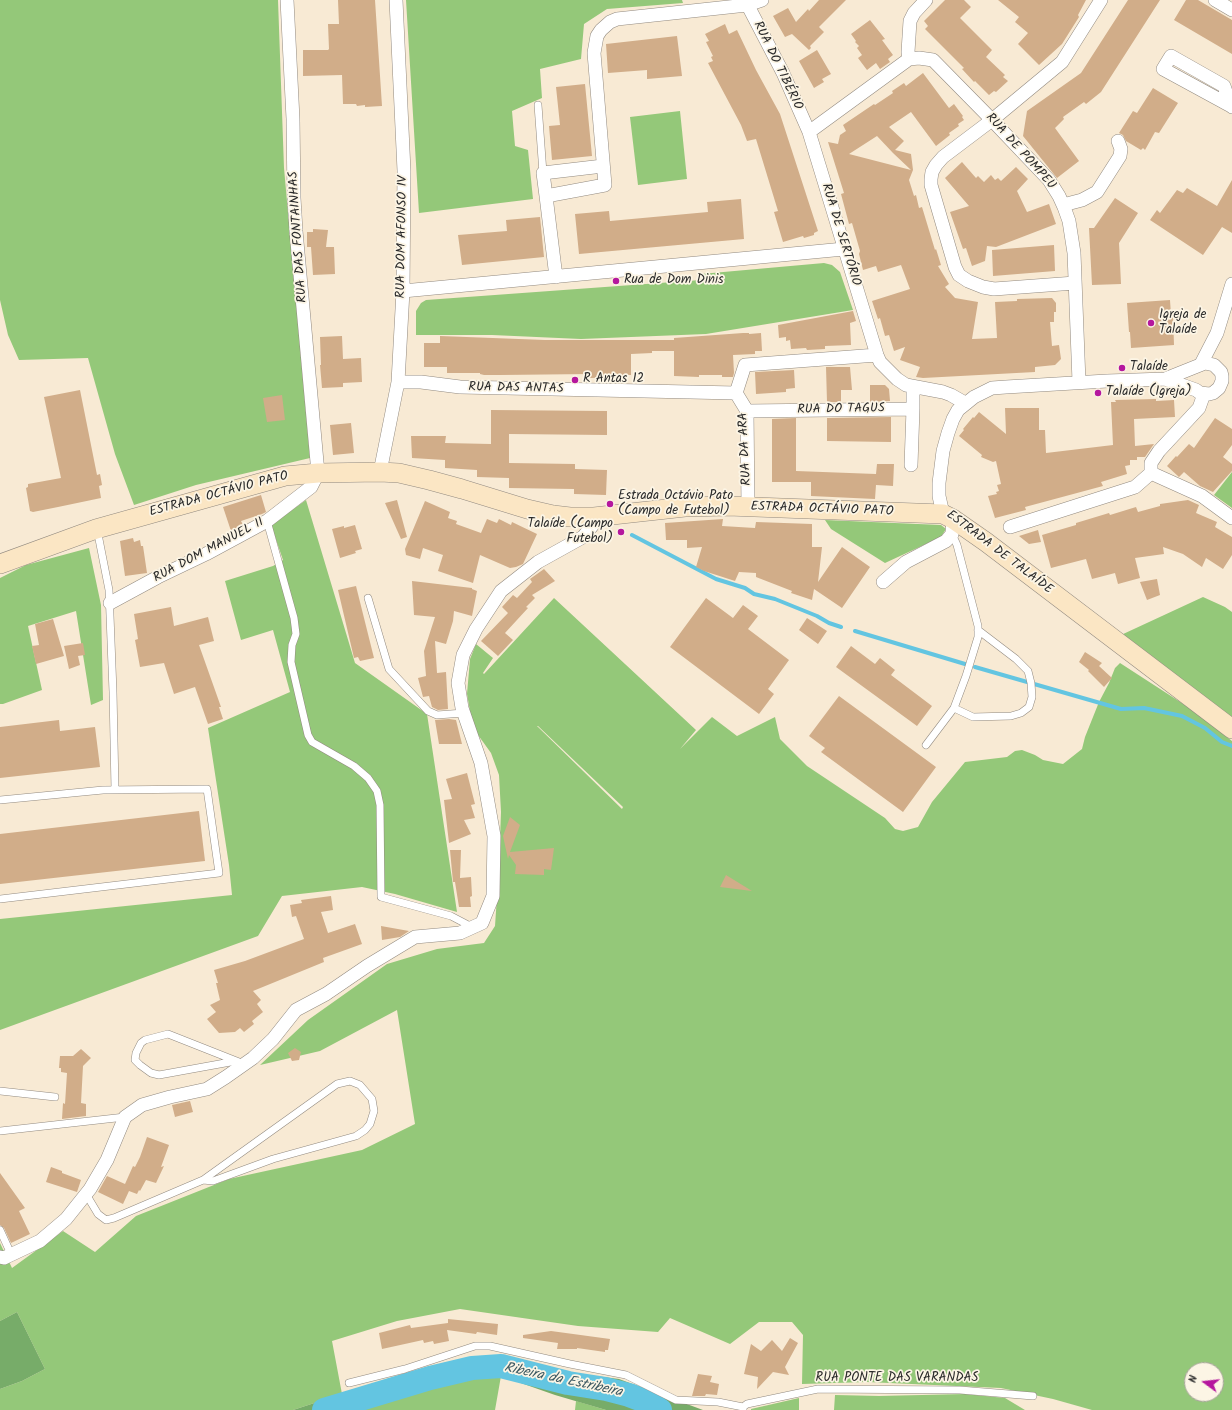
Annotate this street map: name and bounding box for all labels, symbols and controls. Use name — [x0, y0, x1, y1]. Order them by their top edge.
street label: RUA DO TIBÉRIO — [749, 19, 805, 113]
street label: RUA DE POMPEU — [982, 111, 1058, 193]
street label: RUA DAS FONTAINHAS — [287, 171, 311, 303]
street label: RUA DOM AFONSO IV — [394, 175, 412, 299]
street label: RUA DE SERTÓRIO — [817, 182, 863, 288]
place label: Rua de Dom Dinis — [624, 273, 724, 289]
marker: Rua de Dom Dinis — [611, 276, 621, 286]
place label: Igreja de Talaíde — [1159, 308, 1206, 339]
marker: Igreja de Talaíde — [1146, 318, 1156, 328]
place label: Talaíde — [1130, 360, 1168, 376]
marker: Talaíde — [1117, 363, 1127, 373]
place label: R Antas 12 — [583, 372, 644, 388]
marker: R Antas 12 — [570, 375, 580, 385]
street label: RUA DAS ANTAS — [468, 380, 564, 398]
place label: Talaíde (Igreja) — [1106, 385, 1192, 401]
marker: Talaíde (Igreja) — [1093, 388, 1103, 398]
street label: RUA DO TAGUS — [797, 401, 885, 419]
street label: RUA DA ARA — [736, 412, 756, 486]
street label: ESTRADA OCTÁVIO PATO — [148, 469, 290, 521]
place label: Estrada Octávio Pato (Campo de Futebol) — [618, 489, 733, 520]
marker: Estrada Octávio Pato (Campo de Futebol) — [605, 499, 615, 509]
street label: ESTRADA OCTÁVIO PATO — [750, 500, 894, 520]
street label: ESTRADA DE TALAÍDE — [943, 508, 1055, 598]
street label: RUA DOM MANUEL II — [151, 515, 267, 587]
place label: Talaíde (Campo Futebol) — [527, 517, 613, 548]
marker: Talaíde (Campo Futebol) — [616, 527, 626, 537]
water label: Ribeira da Estribeira — [502, 1360, 624, 1402]
north arrow — [1184, 1362, 1224, 1402]
street label: RUA PONTE DAS VARANDAS — [816, 1371, 978, 1387]
text: N — [1184, 1373, 1203, 1385]

